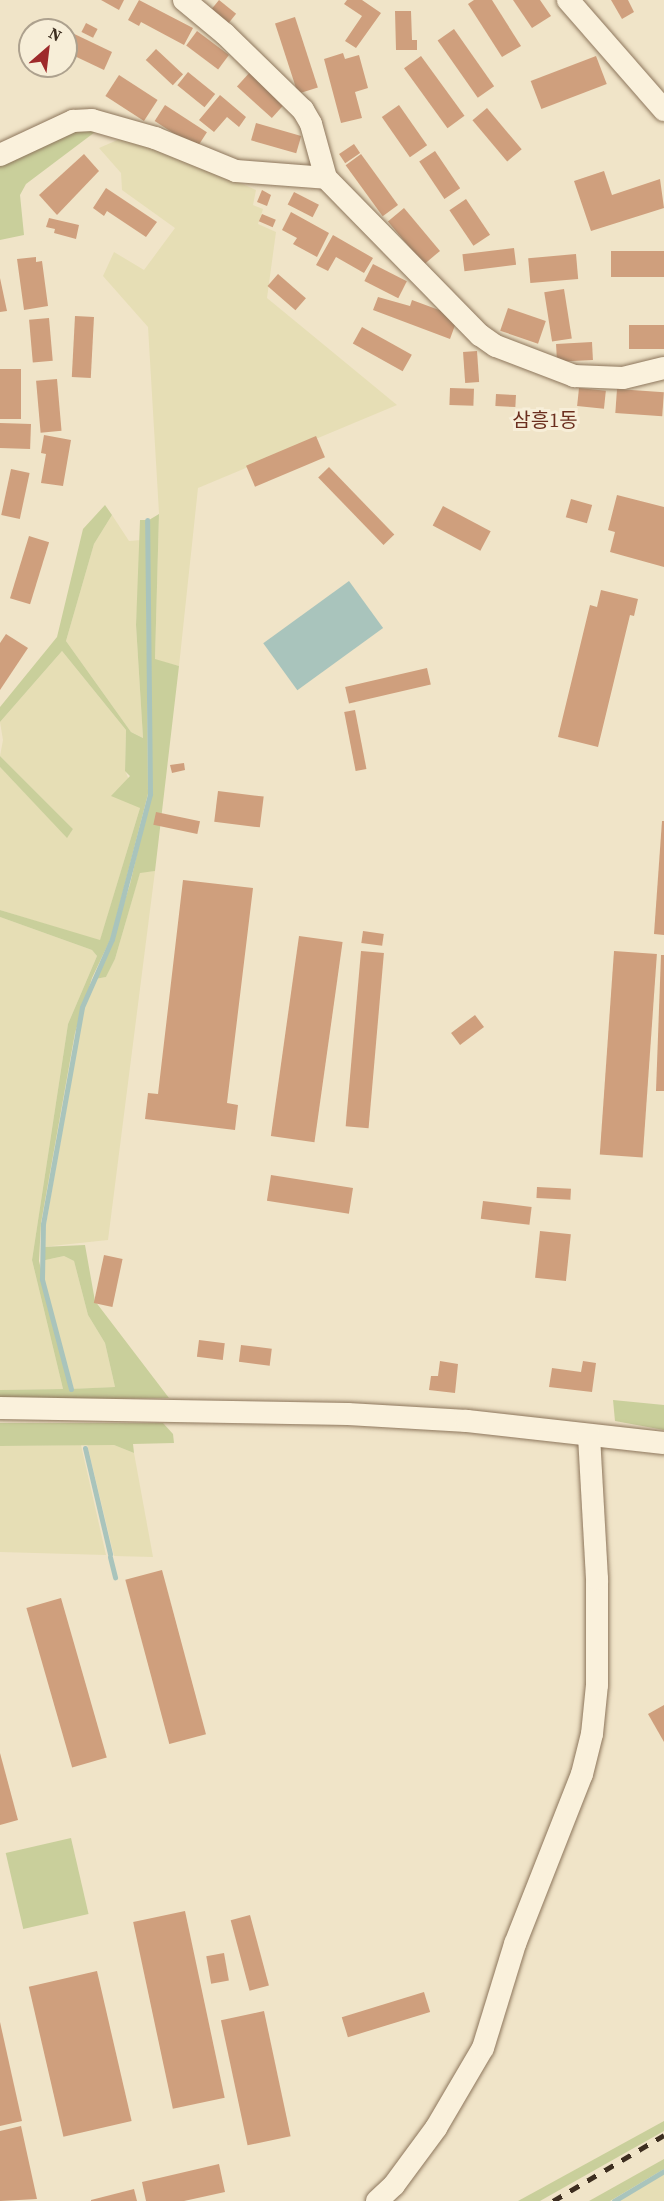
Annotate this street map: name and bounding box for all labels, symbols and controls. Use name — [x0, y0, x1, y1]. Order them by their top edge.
north arrow — [18, 18, 78, 78]
text: N — [45, 21, 66, 46]
district label: 삼흥1동 — [512, 408, 578, 432]

